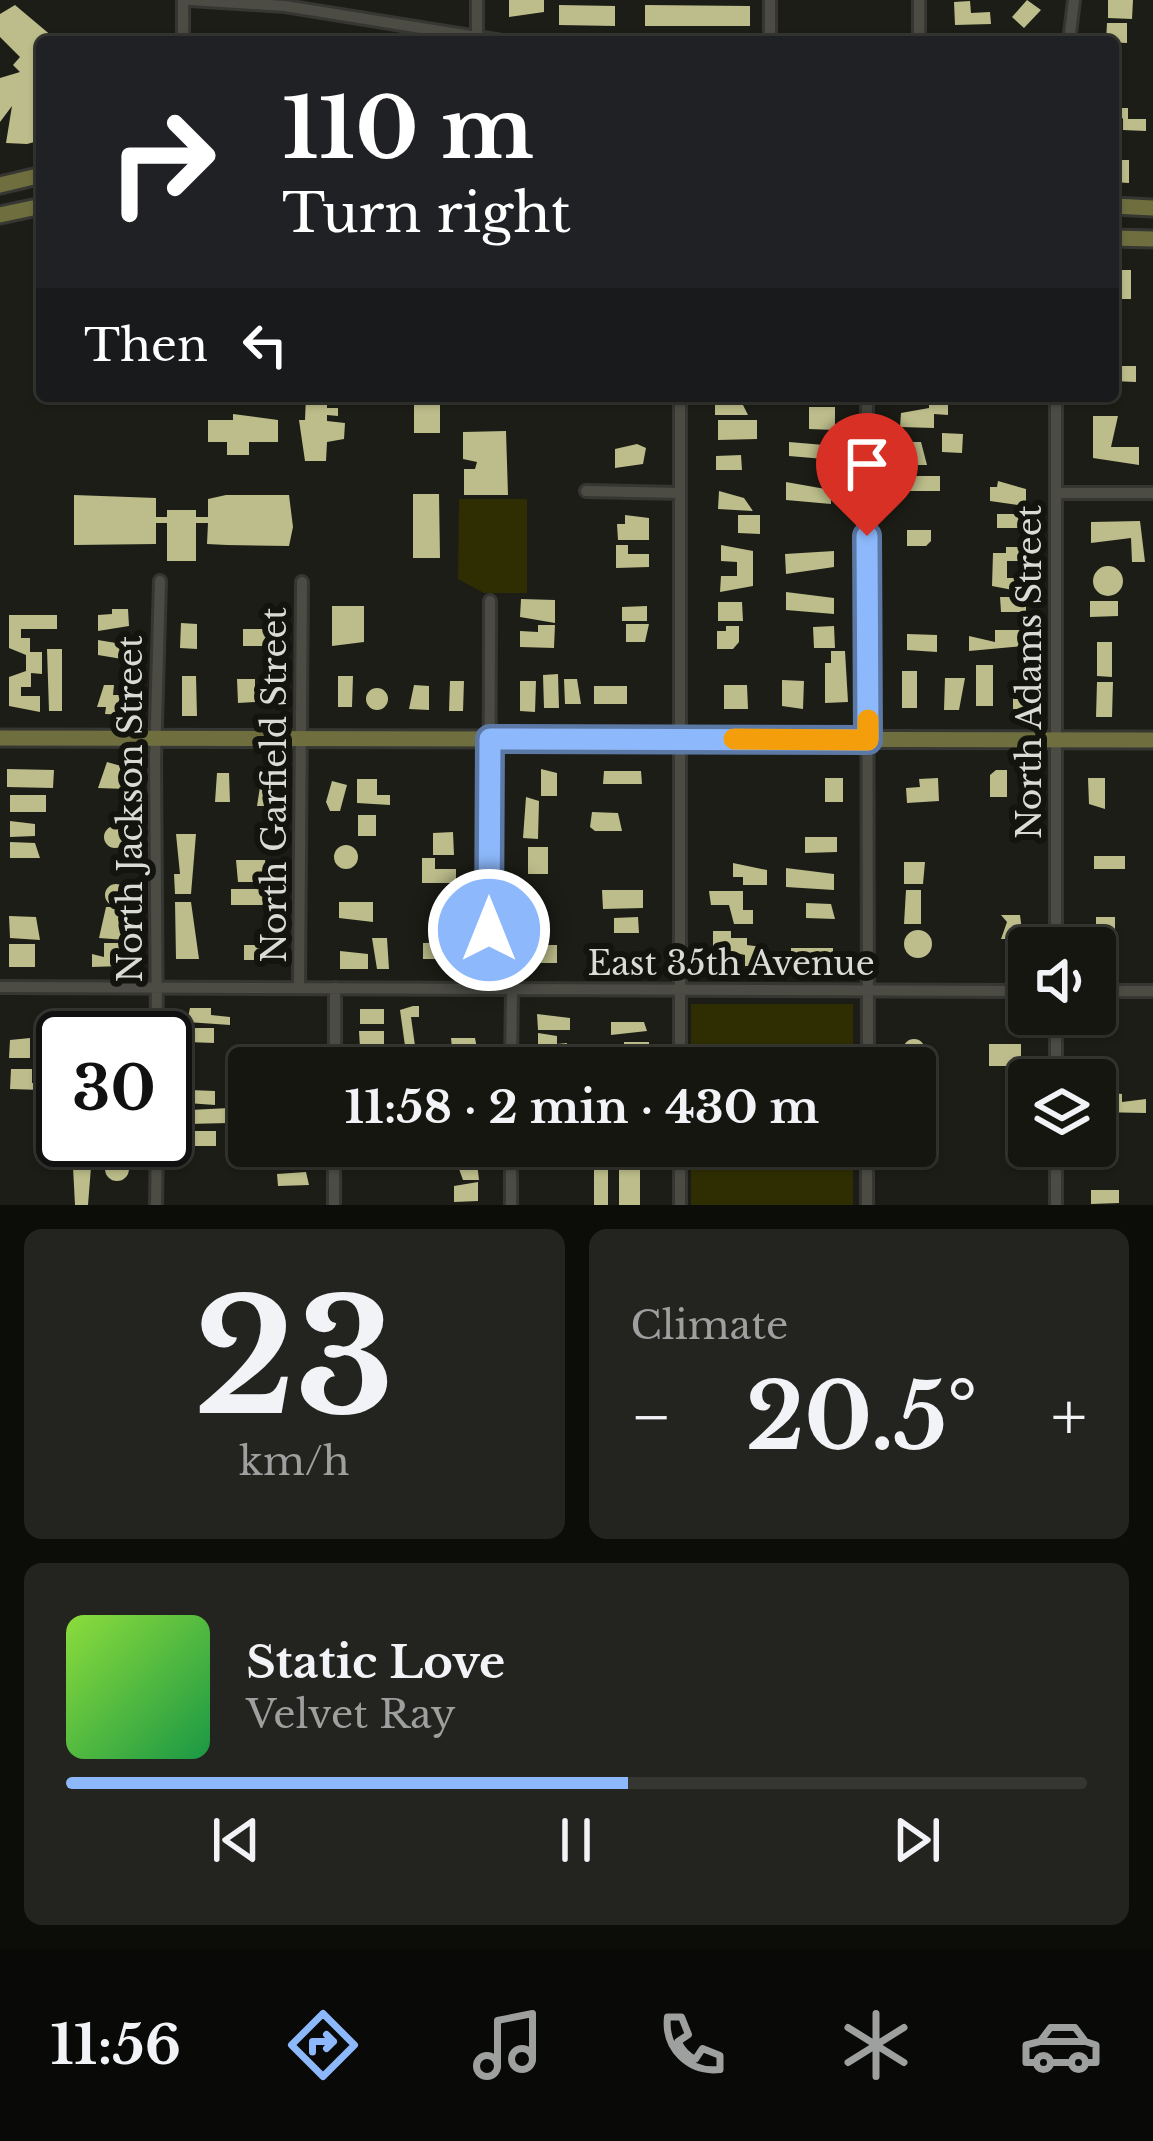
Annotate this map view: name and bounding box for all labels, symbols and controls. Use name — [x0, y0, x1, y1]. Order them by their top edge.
text: 110 m — [282, 77, 534, 181]
icon: right — [84, 84, 240, 240]
text: Turn right — [282, 180, 571, 247]
icon: left — [232, 312, 298, 378]
text: Then — [84, 317, 208, 373]
pin — [816, 413, 918, 536]
icon: arrive — [834, 431, 900, 497]
street label: North Adams Street — [1009, 504, 1050, 839]
street label: North Garfield Street — [254, 607, 295, 963]
street label: North Jackson Street — [110, 635, 151, 982]
position arrow — [426, 867, 552, 993]
map controls — [1008, 927, 1116, 1167]
button: sound — [1008, 927, 1116, 1035]
street label: East 35th Avenue — [587, 943, 875, 984]
speed limit sign: 30 — [36, 1011, 192, 1167]
button: layers — [1008, 1059, 1116, 1167]
text: 11:58 · 2 min · 430 m — [345, 1079, 819, 1135]
text: 23 — [194, 1262, 395, 1455]
text: Climate — [631, 1301, 788, 1350]
text: 20.5° — [746, 1362, 977, 1473]
text: − — [631, 1376, 672, 1458]
text: + — [1051, 1376, 1087, 1458]
text: km/h — [239, 1437, 350, 1486]
text: Static Love — [246, 1634, 505, 1690]
text: Velvet Ray — [246, 1690, 456, 1739]
icon: previous — [203, 1807, 269, 1873]
icon: pause — [543, 1807, 609, 1873]
icon: next — [884, 1807, 950, 1873]
icon: directions — [281, 2003, 365, 2087]
icon: music — [466, 2003, 550, 2087]
icon: phone — [650, 2003, 734, 2087]
icon: climate — [834, 2003, 918, 2087]
icon: car — [1019, 2003, 1103, 2087]
text: 11:56 — [50, 2012, 181, 2079]

